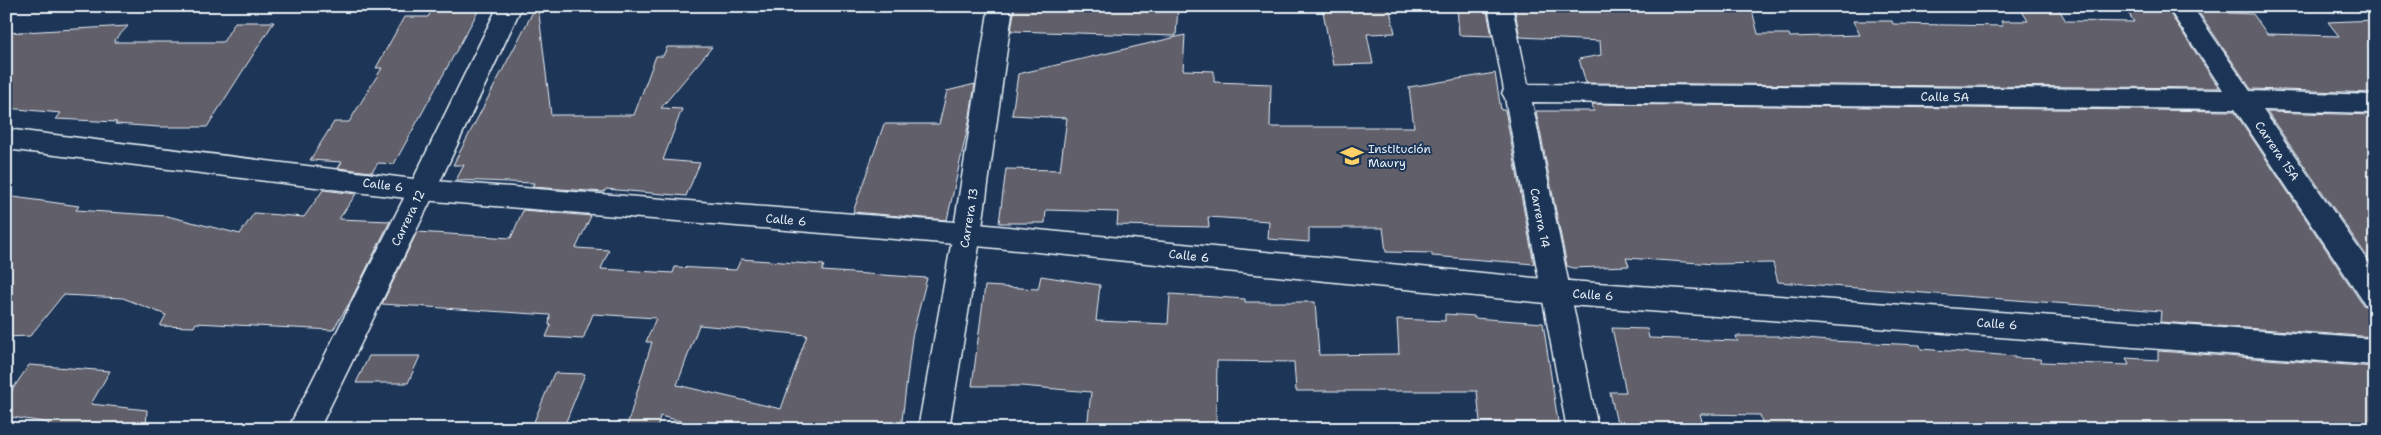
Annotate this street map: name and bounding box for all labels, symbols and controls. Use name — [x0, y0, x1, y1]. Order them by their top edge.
street label: Calle 5A — [1921, 89, 1970, 105]
street label: Carrera 15A — [2251, 118, 2303, 184]
place label: Institución Maury — [1368, 141, 1431, 171]
school or university icon: Institución Maury — [1339, 143, 1365, 169]
street label: Calle 6 — [362, 175, 404, 195]
street label: Carrera 12 — [388, 187, 428, 249]
street label: Carrera 13 — [956, 187, 982, 249]
street label: Carrera 14 — [1526, 187, 1554, 249]
street label: Calle 6 — [765, 210, 807, 230]
street label: Calle 6 — [1168, 246, 1210, 266]
street label: Calle 6 — [1572, 286, 1614, 304]
street label: Calle 6 — [1976, 315, 2018, 333]

